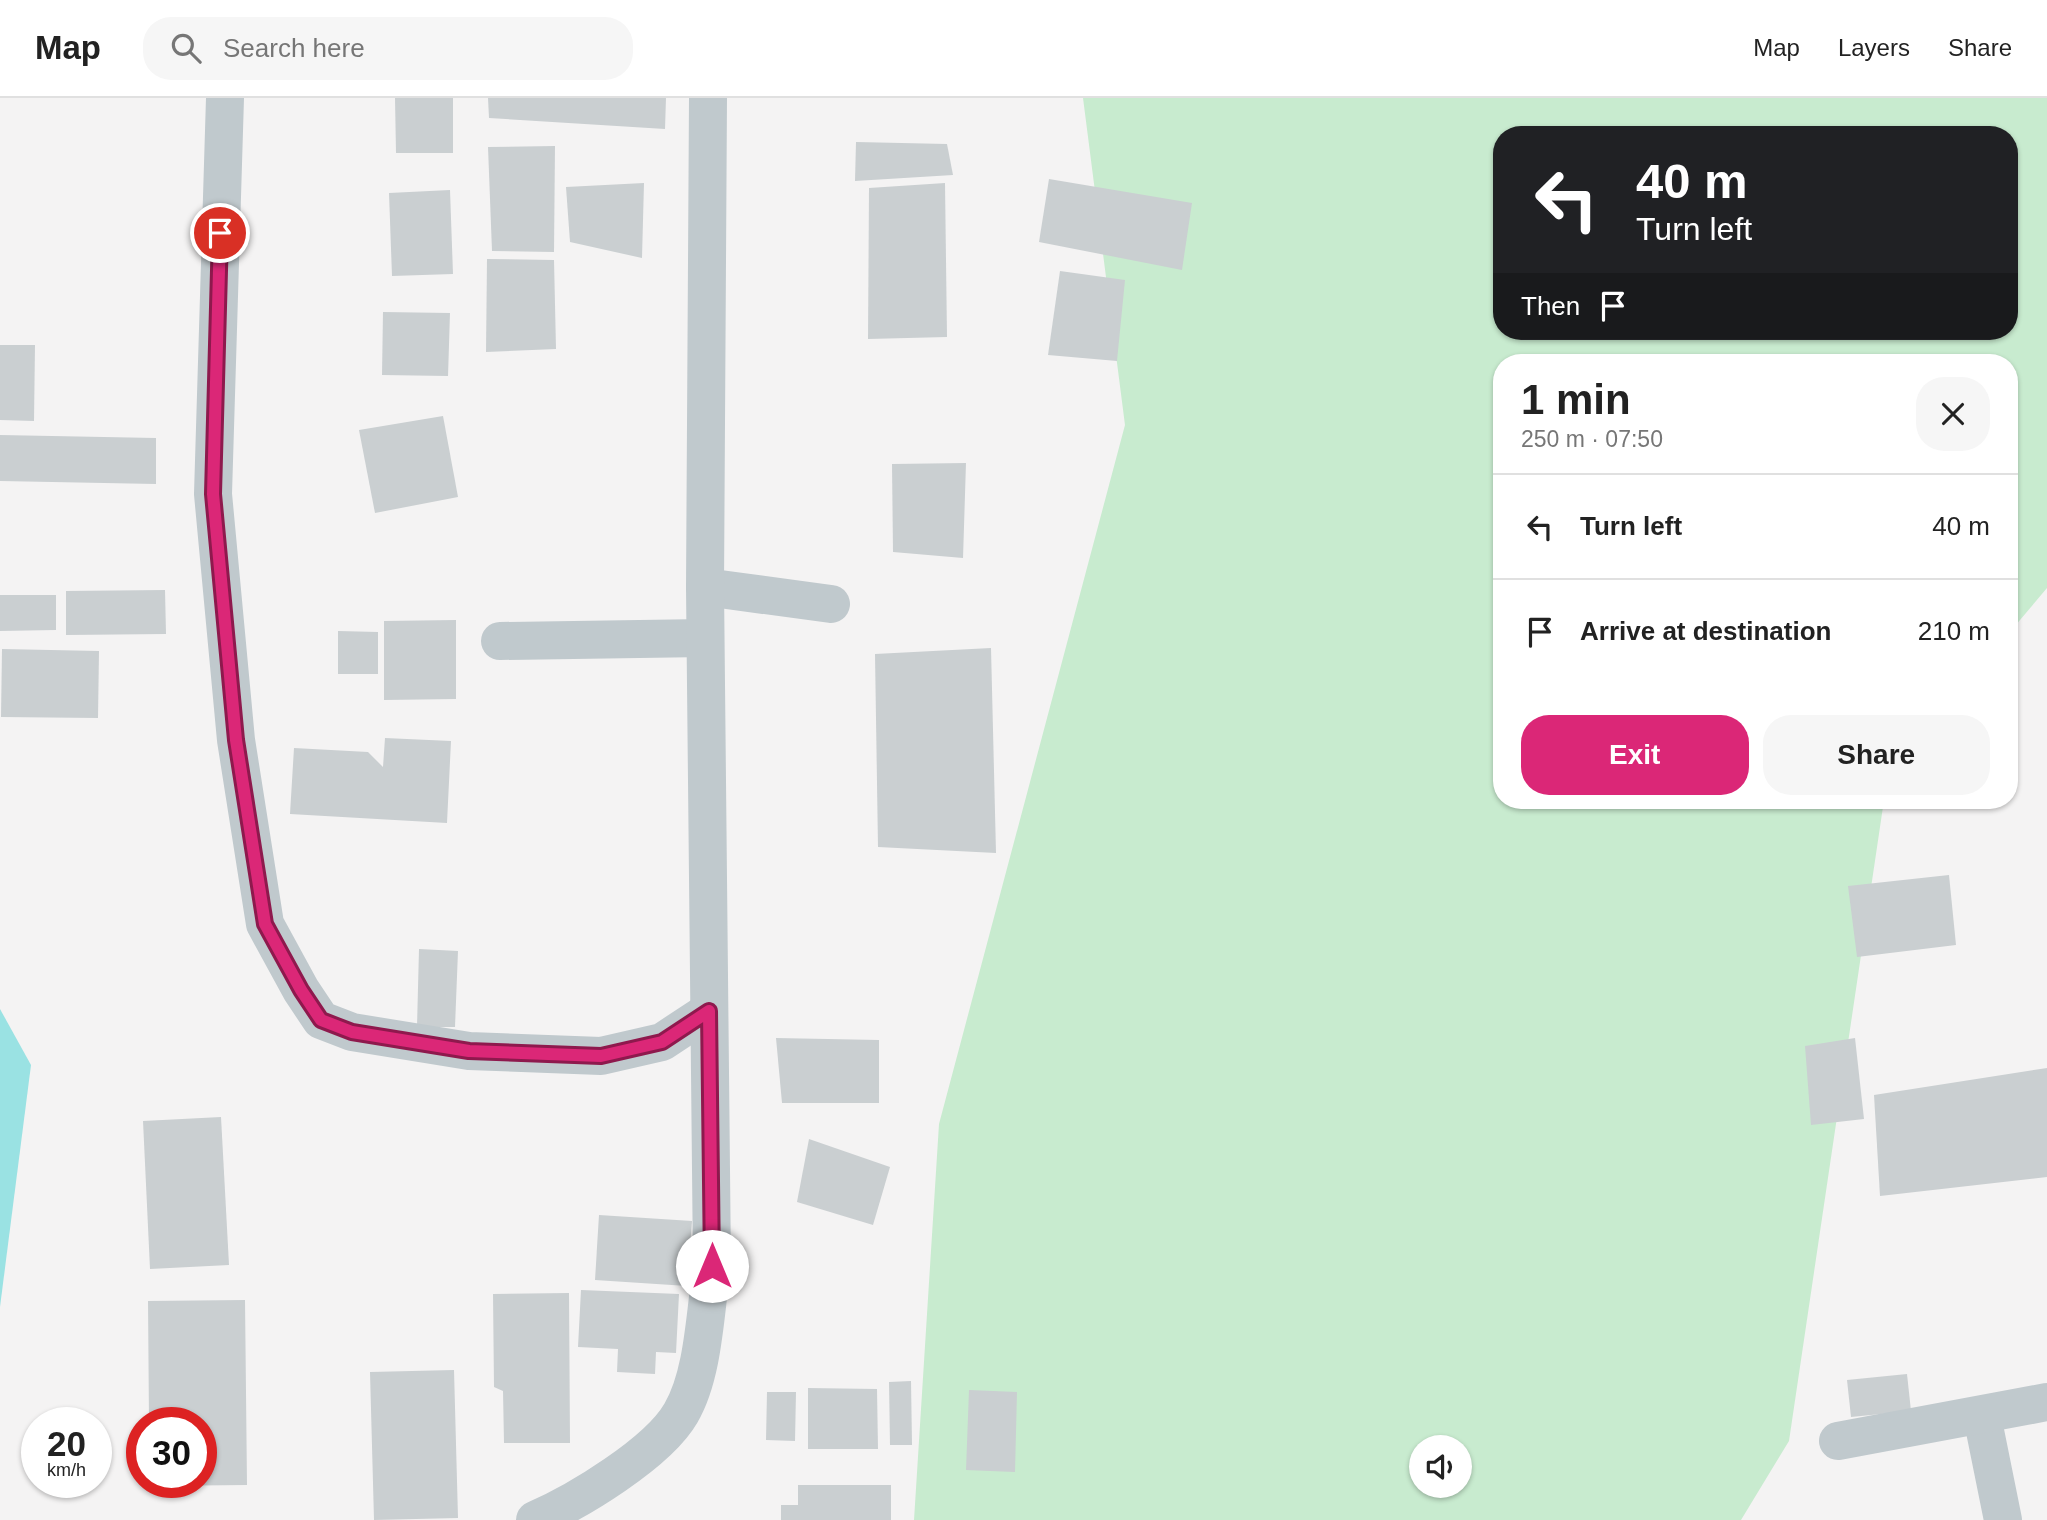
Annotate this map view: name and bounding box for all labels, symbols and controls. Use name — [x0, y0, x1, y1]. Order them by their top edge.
search box — [143, 17, 633, 80]
text: Map — [35, 29, 101, 66]
icon: search — [167, 29, 205, 67]
text: Search here — [223, 33, 365, 63]
text: Map — [1753, 34, 1800, 61]
text: Layers — [1838, 34, 1910, 61]
text: Share — [1948, 34, 2012, 61]
icon: left — [1521, 154, 1612, 245]
text: 40 m — [1636, 154, 1748, 208]
pin — [190, 203, 250, 263]
text: Turn left — [1636, 211, 1752, 247]
icon: arrive — [201, 214, 239, 252]
icon: arrive — [1594, 287, 1632, 325]
text: Then — [1521, 291, 1580, 321]
text: 1 min — [1521, 376, 1631, 423]
button: close — [1916, 377, 1990, 451]
text: 250 m · 07:50 — [1521, 426, 1663, 452]
icon: left — [1521, 508, 1559, 546]
text: Turn left — [1580, 511, 1682, 541]
text: 40 m — [1932, 511, 1990, 541]
icon: arrive — [1521, 613, 1559, 651]
text: Arrive at destination — [1580, 616, 1831, 646]
text: 210 m — [1918, 616, 1990, 646]
button: Exit — [1521, 715, 1749, 795]
button: Share — [1763, 715, 1990, 795]
position arrow — [675, 1229, 749, 1303]
speed limit sign: 30 — [126, 1407, 217, 1498]
text: 20 — [47, 1424, 86, 1463]
map controls — [1409, 1435, 1472, 1498]
button: sound — [1409, 1435, 1472, 1498]
text: km/h — [47, 1460, 86, 1480]

